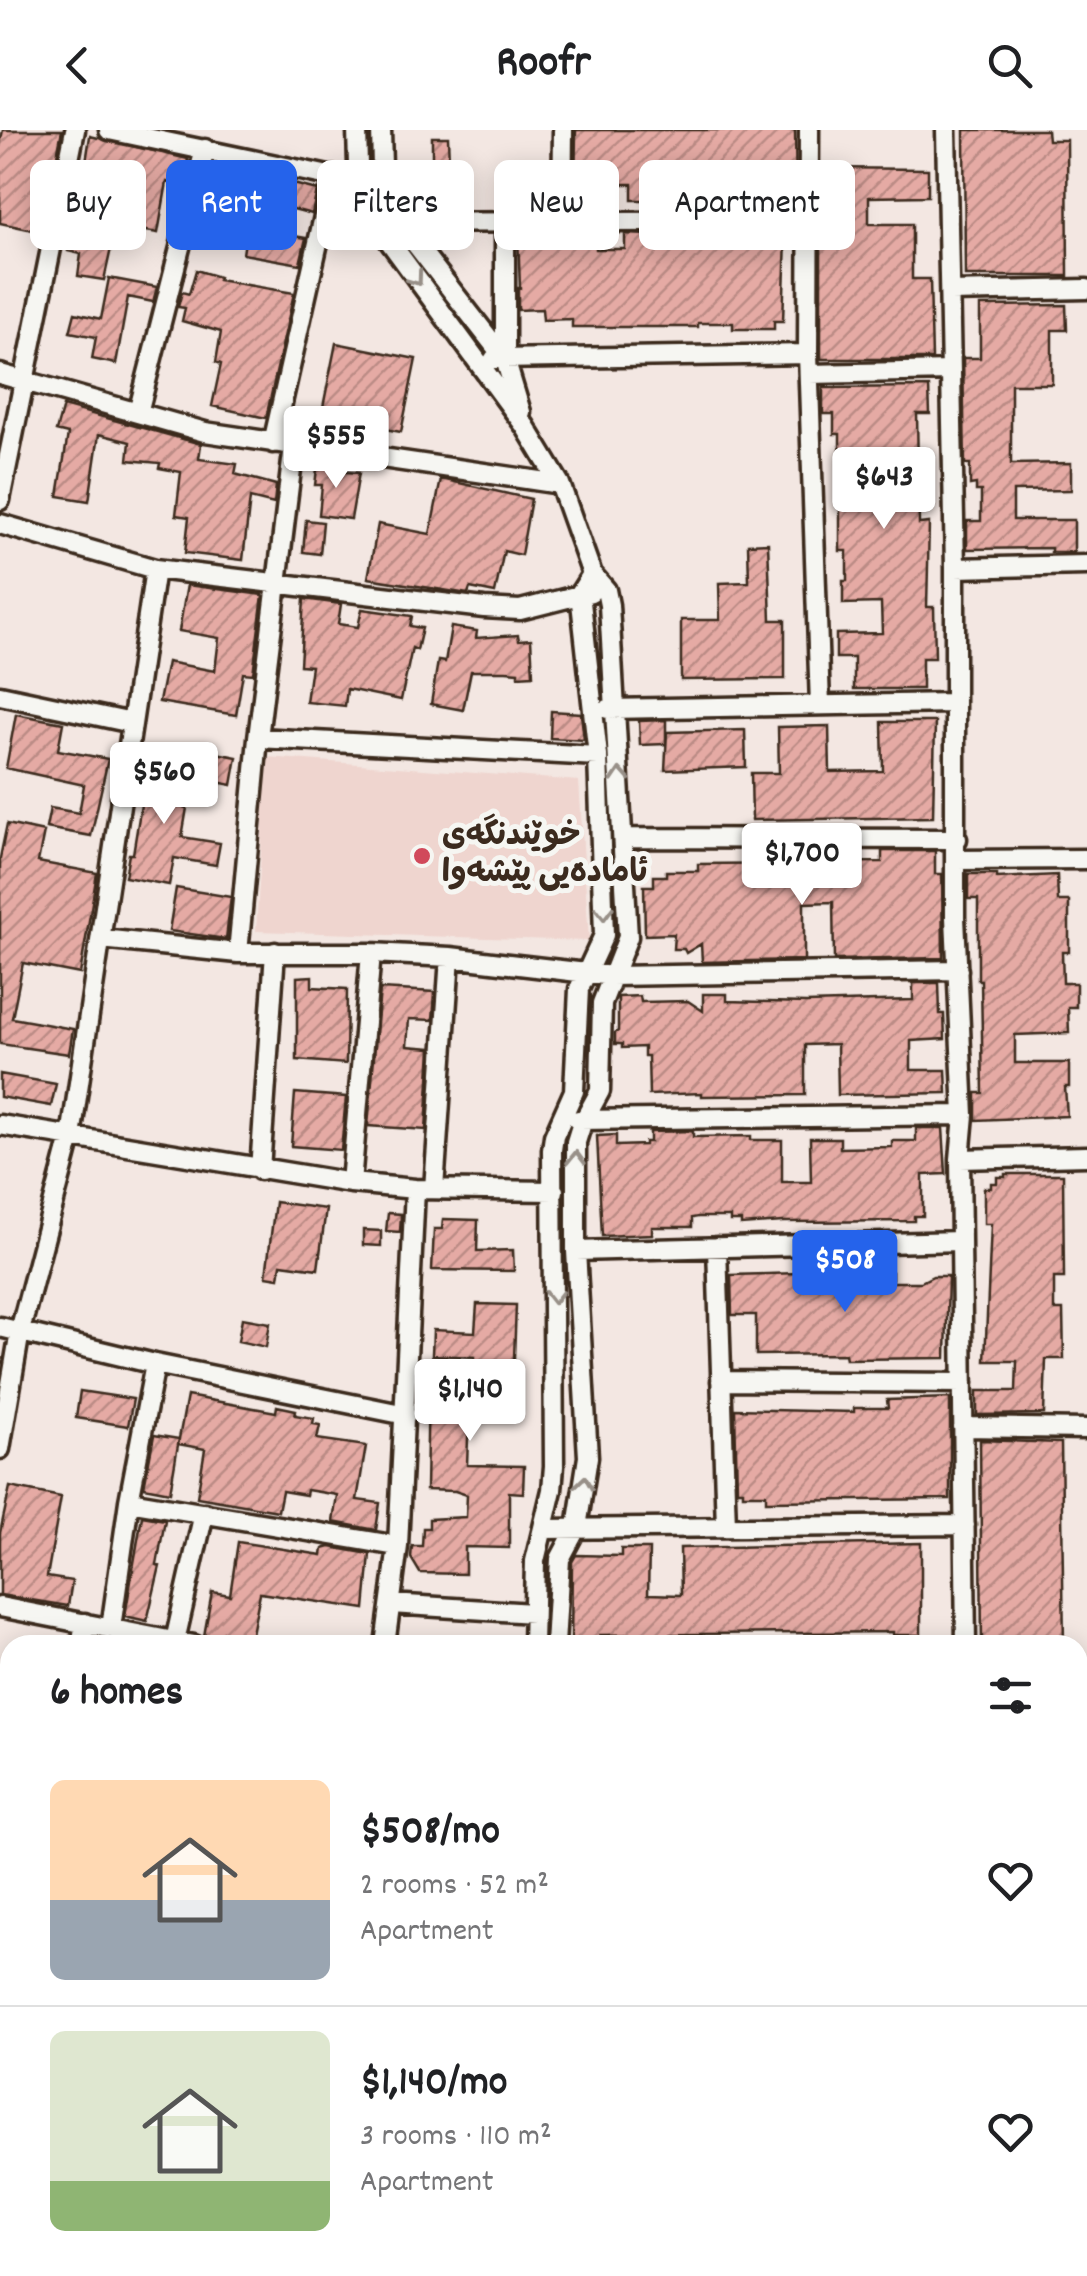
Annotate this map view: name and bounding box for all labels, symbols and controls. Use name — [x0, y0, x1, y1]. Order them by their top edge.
text: Roofr — [496, 33, 591, 97]
icon: back — [50, 38, 105, 93]
icon: search — [982, 38, 1037, 93]
chip: Buy — [30, 160, 146, 250]
chip: Rent — [166, 160, 297, 250]
chip: Filters — [317, 160, 474, 250]
chip: New — [494, 160, 619, 250]
chip: Apartment — [639, 160, 855, 250]
one-way arrow — [404, 268, 422, 286]
pin: $555 — [277, 406, 395, 491]
text: $555 — [306, 415, 366, 461]
pin: $643 — [825, 447, 943, 532]
text: $643 — [854, 456, 914, 502]
pin: $560 — [105, 742, 223, 827]
text: $560 — [132, 751, 196, 797]
one-way arrow — [610, 766, 631, 782]
place label: خوێندنگەی ئامادەیی پێشەوا — [442, 813, 648, 898]
pin: $1,700 — [721, 823, 883, 908]
text: $1,700 — [764, 832, 840, 878]
marker: خوێندنگەی ئامادەیی پێشەوا — [411, 845, 433, 867]
one-way arrow — [593, 906, 615, 921]
one-way arrow — [565, 1150, 587, 1166]
pin: $508 — [786, 1230, 904, 1315]
text: $508 — [814, 1239, 876, 1285]
one-way arrow — [543, 1290, 565, 1305]
pin: $1,140 — [389, 1359, 551, 1444]
text: $1,140 — [436, 1368, 504, 1414]
one-way arrow — [572, 1474, 593, 1491]
text: 6 homes — [50, 1665, 183, 1725]
icon: filters — [983, 1668, 1038, 1723]
text: $508/mo — [360, 1804, 500, 1864]
icon: home — [130, 1820, 250, 1940]
icon: heart — [983, 1853, 1038, 1908]
text: 2 rooms · 52 m² — [360, 1864, 549, 1910]
text: Apartment — [360, 1910, 494, 1956]
text: $1,140/mo — [360, 2055, 508, 2115]
icon: home — [130, 2071, 250, 2191]
icon: heart — [983, 2104, 1038, 2159]
text: 3 rooms · 110 m² — [360, 2115, 552, 2161]
text: Apartment — [360, 2161, 494, 2207]

